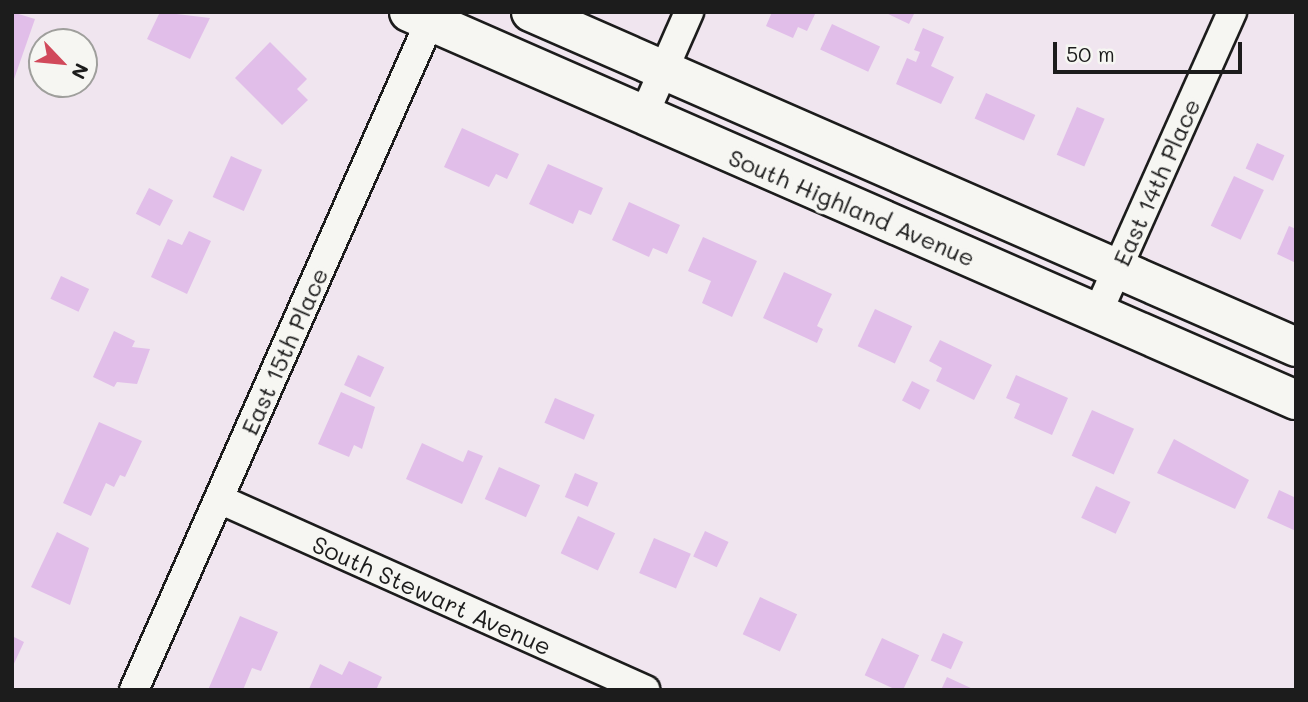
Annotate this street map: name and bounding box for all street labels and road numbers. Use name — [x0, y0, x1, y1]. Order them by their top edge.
street label: East 14th Place — [1106, 94, 1206, 270]
street label: South Highland Avenue — [725, 142, 979, 272]
street label: East 15th Place — [234, 263, 334, 439]
street label: South Stewart Avenue — [308, 529, 556, 661]

